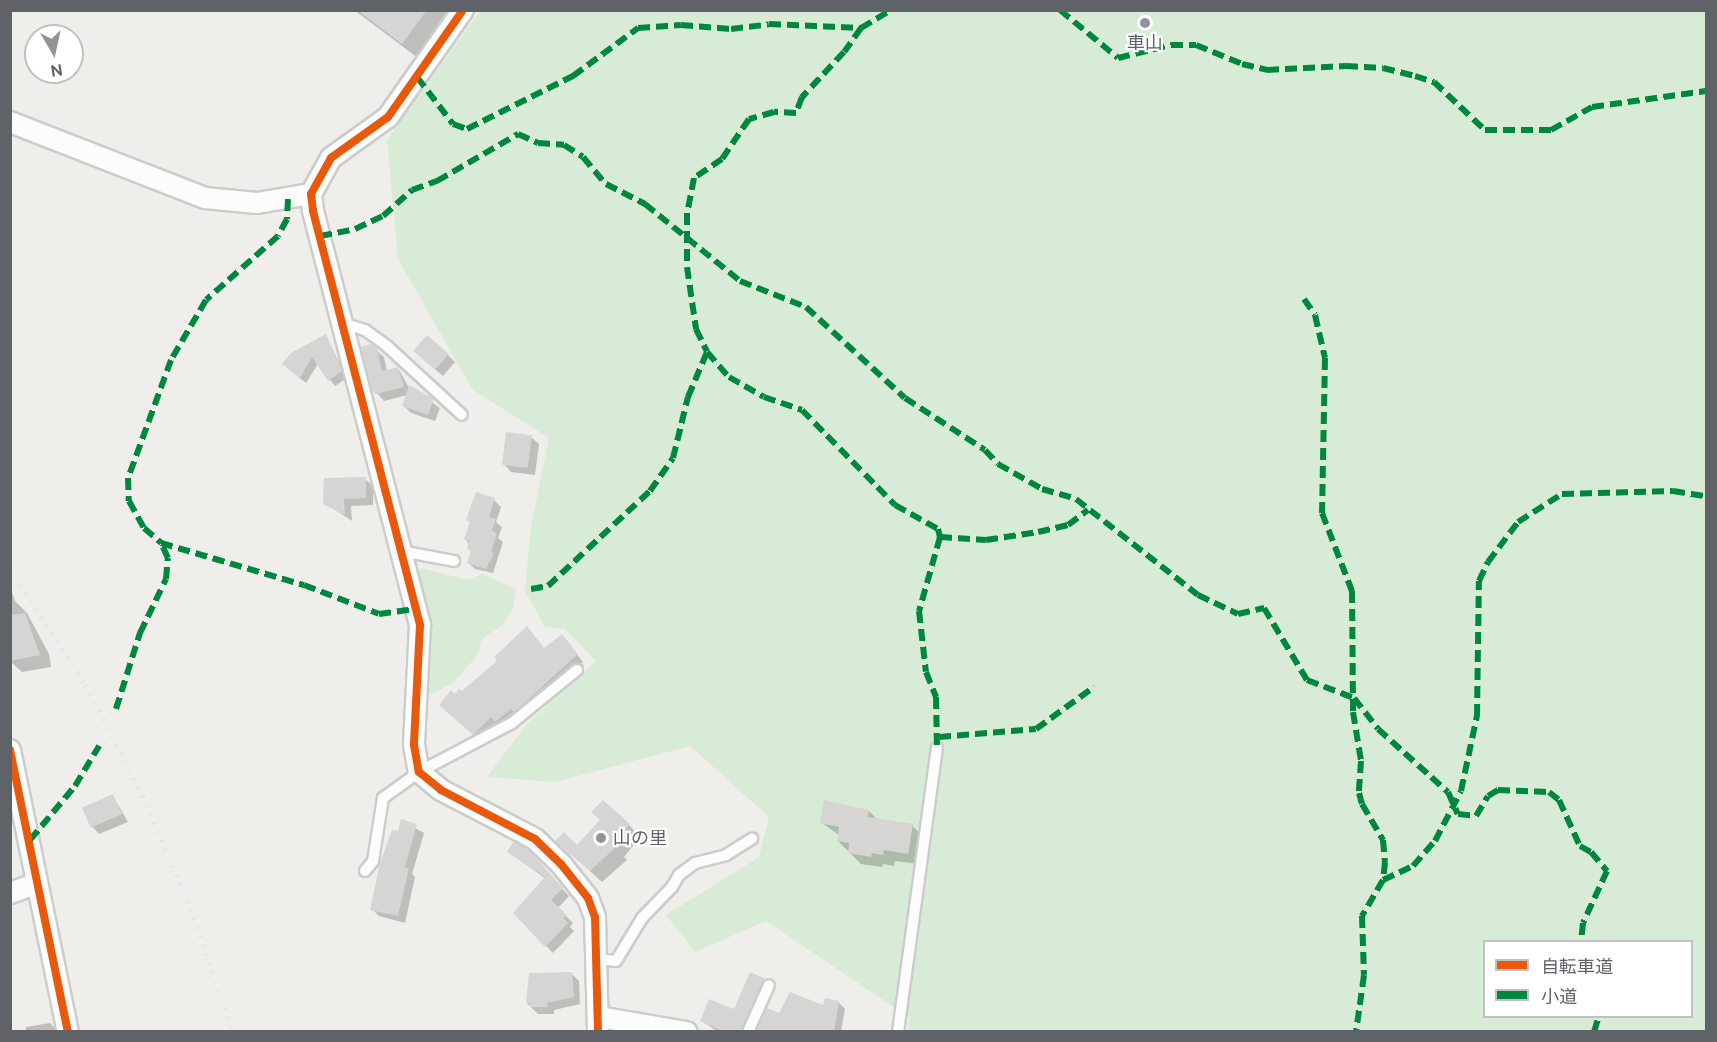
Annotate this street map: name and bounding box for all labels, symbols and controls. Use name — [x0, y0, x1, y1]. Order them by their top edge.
marker: 車山 — [1138, 16, 1152, 30]
north arrow — [24, 24, 84, 84]
place label: 車山 — [1127, 32, 1163, 54]
text: N — [49, 59, 64, 82]
place label: 山の里 — [613, 827, 667, 849]
marker: 山の里 — [594, 831, 608, 845]
legend — [1483, 940, 1693, 1018]
text: 自転車道 — [1541, 955, 1613, 979]
text: 小道 — [1541, 985, 1577, 1009]

